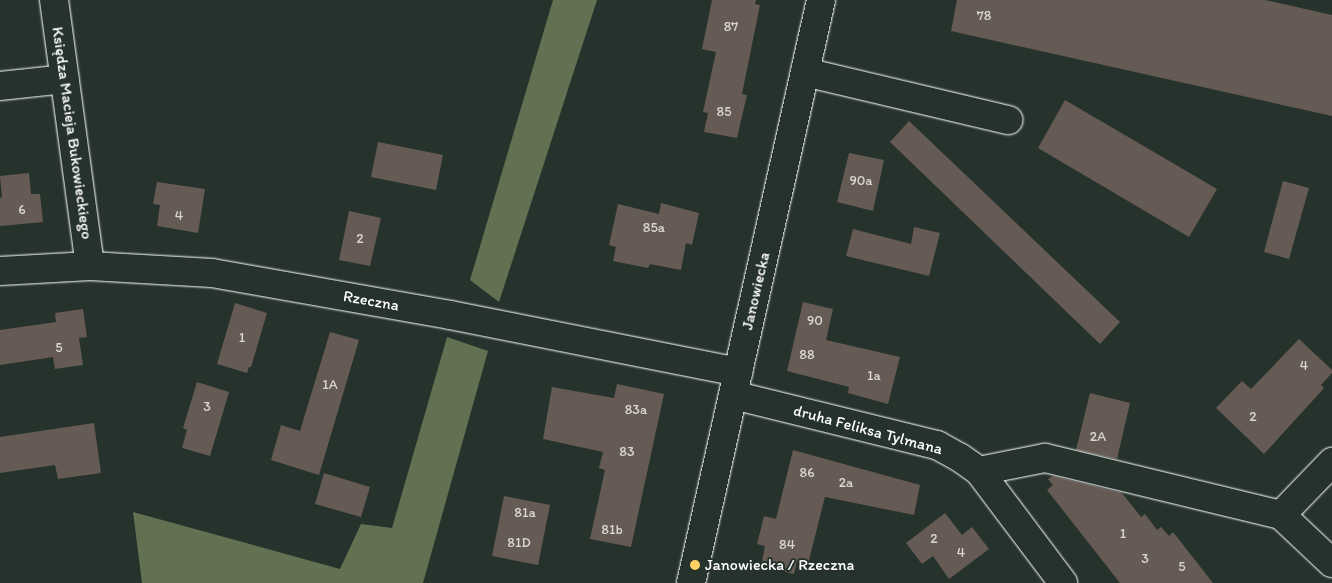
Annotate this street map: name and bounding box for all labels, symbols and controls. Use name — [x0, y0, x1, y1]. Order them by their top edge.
house number: 78 — [977, 8, 991, 24]
house number: 87 — [724, 19, 738, 35]
street label: Księdza Macieja Bukowieckiego — [48, 25, 96, 241]
house number: 85 — [716, 104, 732, 120]
house number: 90a — [849, 173, 873, 189]
house number: 6 — [18, 202, 26, 218]
house number: 4 — [175, 208, 183, 224]
house number: 85a — [643, 220, 665, 236]
house number: 2 — [356, 231, 364, 247]
street label: Janowiecka — [738, 250, 774, 332]
street label: Rzeczna — [342, 287, 400, 315]
house number: 90 — [807, 313, 823, 329]
house number: 1 — [239, 330, 245, 346]
house number: 5 — [55, 340, 63, 356]
house number: 88 — [799, 347, 815, 363]
house number: 4 — [1300, 358, 1308, 374]
house number: 1a — [867, 368, 881, 384]
house number: 1A — [322, 377, 338, 393]
house number: 3 — [203, 399, 211, 415]
street label: druha Feliksa Tylmana — [792, 401, 944, 459]
house number: 83a — [625, 402, 647, 418]
house number: 2 — [1249, 409, 1257, 425]
house number: 2A — [1090, 429, 1106, 445]
house number: 83 — [619, 444, 635, 460]
house number: 86 — [799, 465, 815, 481]
house number: 2a — [839, 475, 853, 491]
house number: 81a — [514, 505, 536, 521]
house number: 81b — [601, 522, 623, 538]
house number: 1 — [1120, 526, 1126, 542]
house number: 2 — [930, 531, 938, 547]
house number: 81D — [507, 535, 531, 551]
house number: 84 — [779, 537, 795, 553]
house number: 4 — [957, 545, 965, 561]
house number: 3 — [1141, 551, 1149, 567]
place label: Janowiecka / Rzeczna — [705, 555, 854, 575]
marker: Janowiecka / Rzeczna — [689, 559, 701, 571]
house number: 5 — [1178, 559, 1186, 575]

